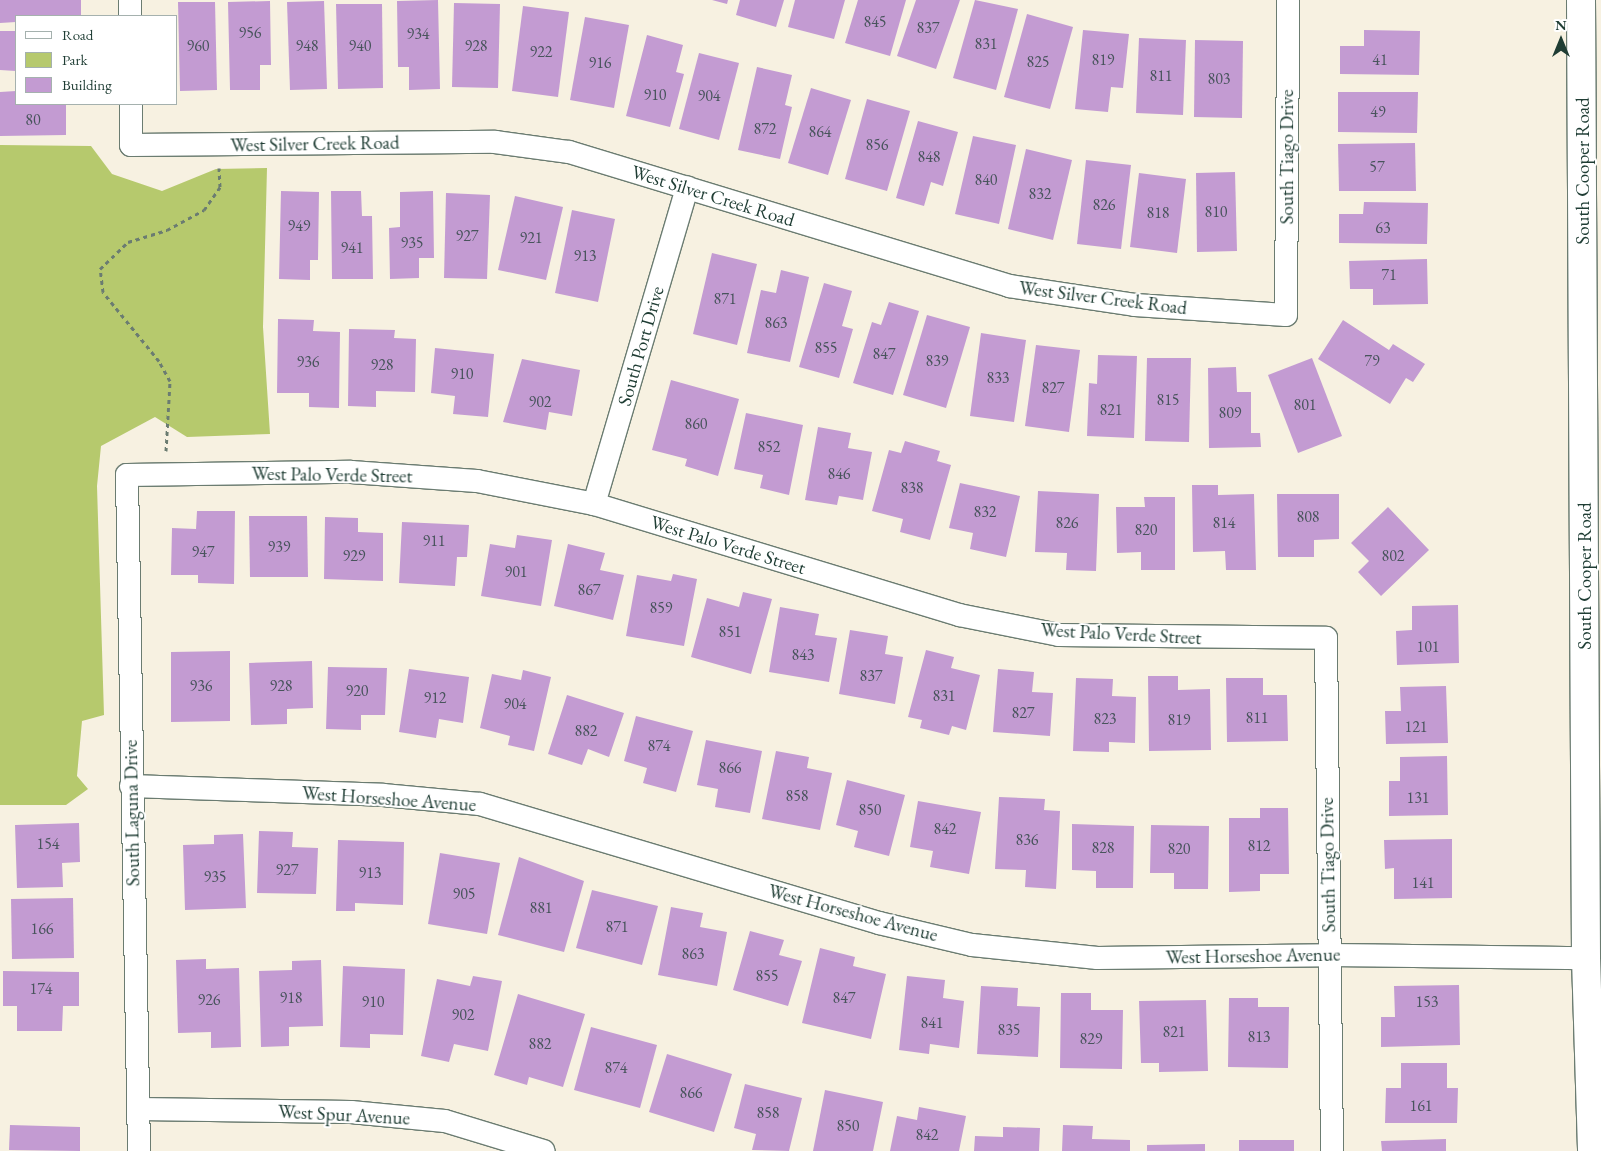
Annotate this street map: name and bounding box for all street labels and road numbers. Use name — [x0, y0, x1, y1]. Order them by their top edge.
street label: South Tiago Drive — [1276, 90, 1298, 224]
street label: South Cooper Road — [1572, 97, 1594, 245]
street label: West Silver Creek Road — [230, 131, 400, 157]
street label: West Silver Creek Road — [629, 160, 797, 232]
street label: West Silver Creek Road — [1018, 276, 1188, 320]
street label: South Port Drive — [613, 284, 669, 408]
street label: West Palo Verde Street — [251, 462, 413, 488]
street label: South Cooper Road — [1574, 502, 1596, 650]
street label: West Palo Verde Street — [648, 511, 808, 579]
street label: West Palo Verde Street — [1040, 618, 1202, 650]
street label: South Laguna Drive — [119, 739, 145, 887]
street label: West Horseshoe Avenue — [301, 782, 477, 816]
street label: South Tiago Drive — [1315, 797, 1341, 933]
street label: West Horseshoe Avenue — [766, 879, 940, 947]
street label: West Horseshoe Avenue — [1166, 943, 1340, 969]
street label: West Spur Avenue — [277, 1100, 411, 1130]

